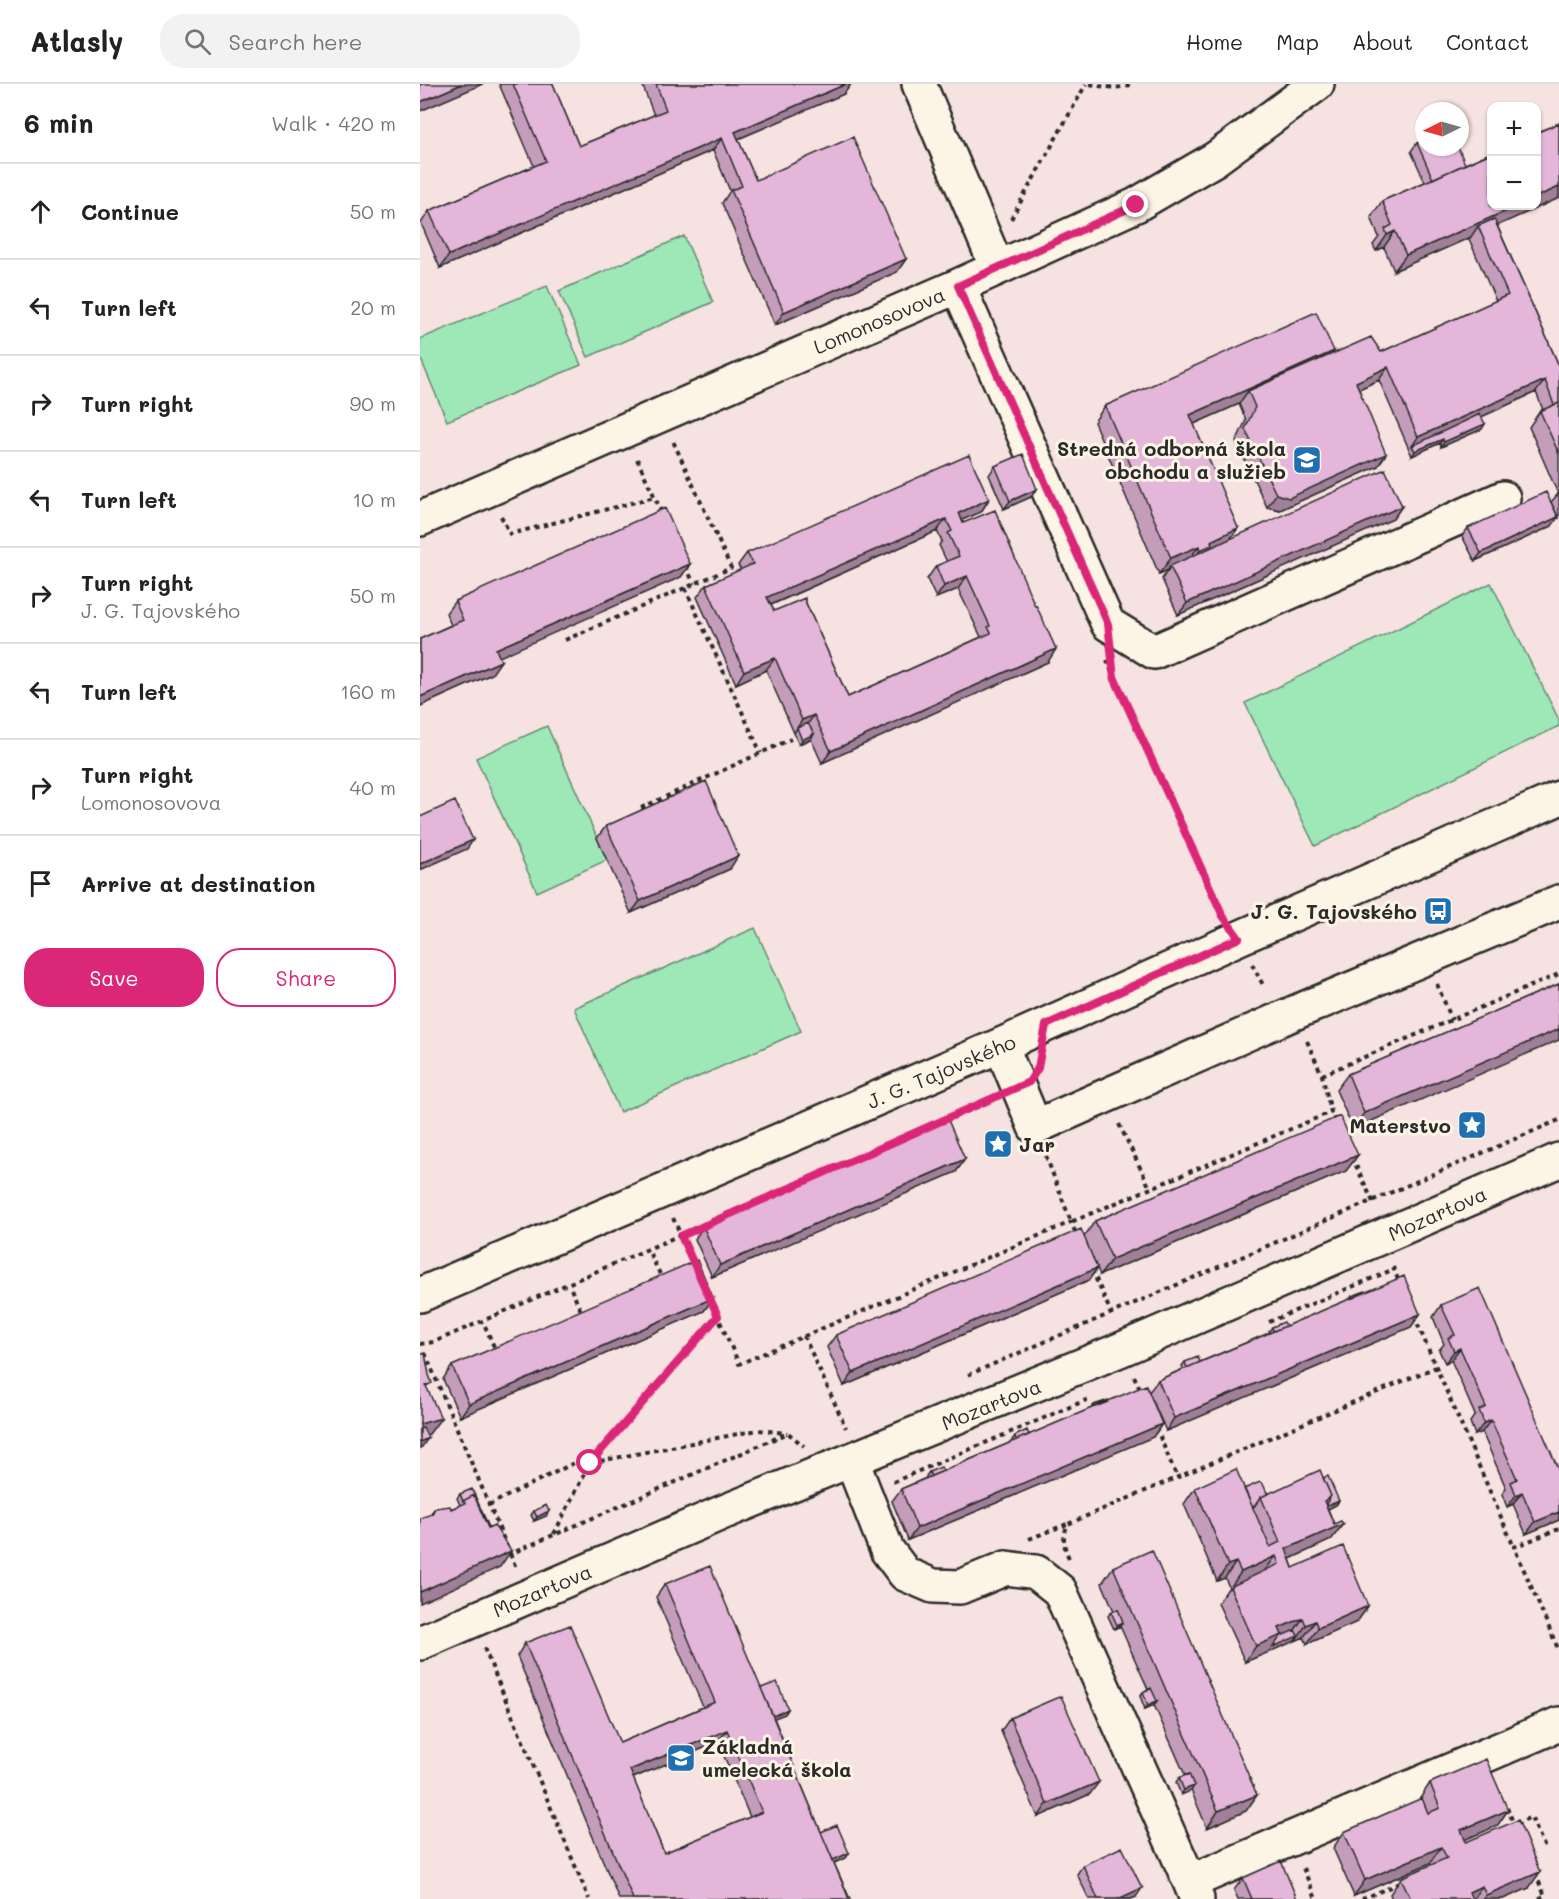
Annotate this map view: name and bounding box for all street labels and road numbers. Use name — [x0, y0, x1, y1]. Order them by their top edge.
street label: Lomonosovova — [809, 281, 949, 359]
street label: J. G. Tajovského — [863, 1028, 1019, 1114]
street label: Mozartova — [1384, 1180, 1490, 1246]
street label: Mozartova — [937, 1372, 1045, 1436]
street label: Mozartova — [489, 1557, 595, 1623]

